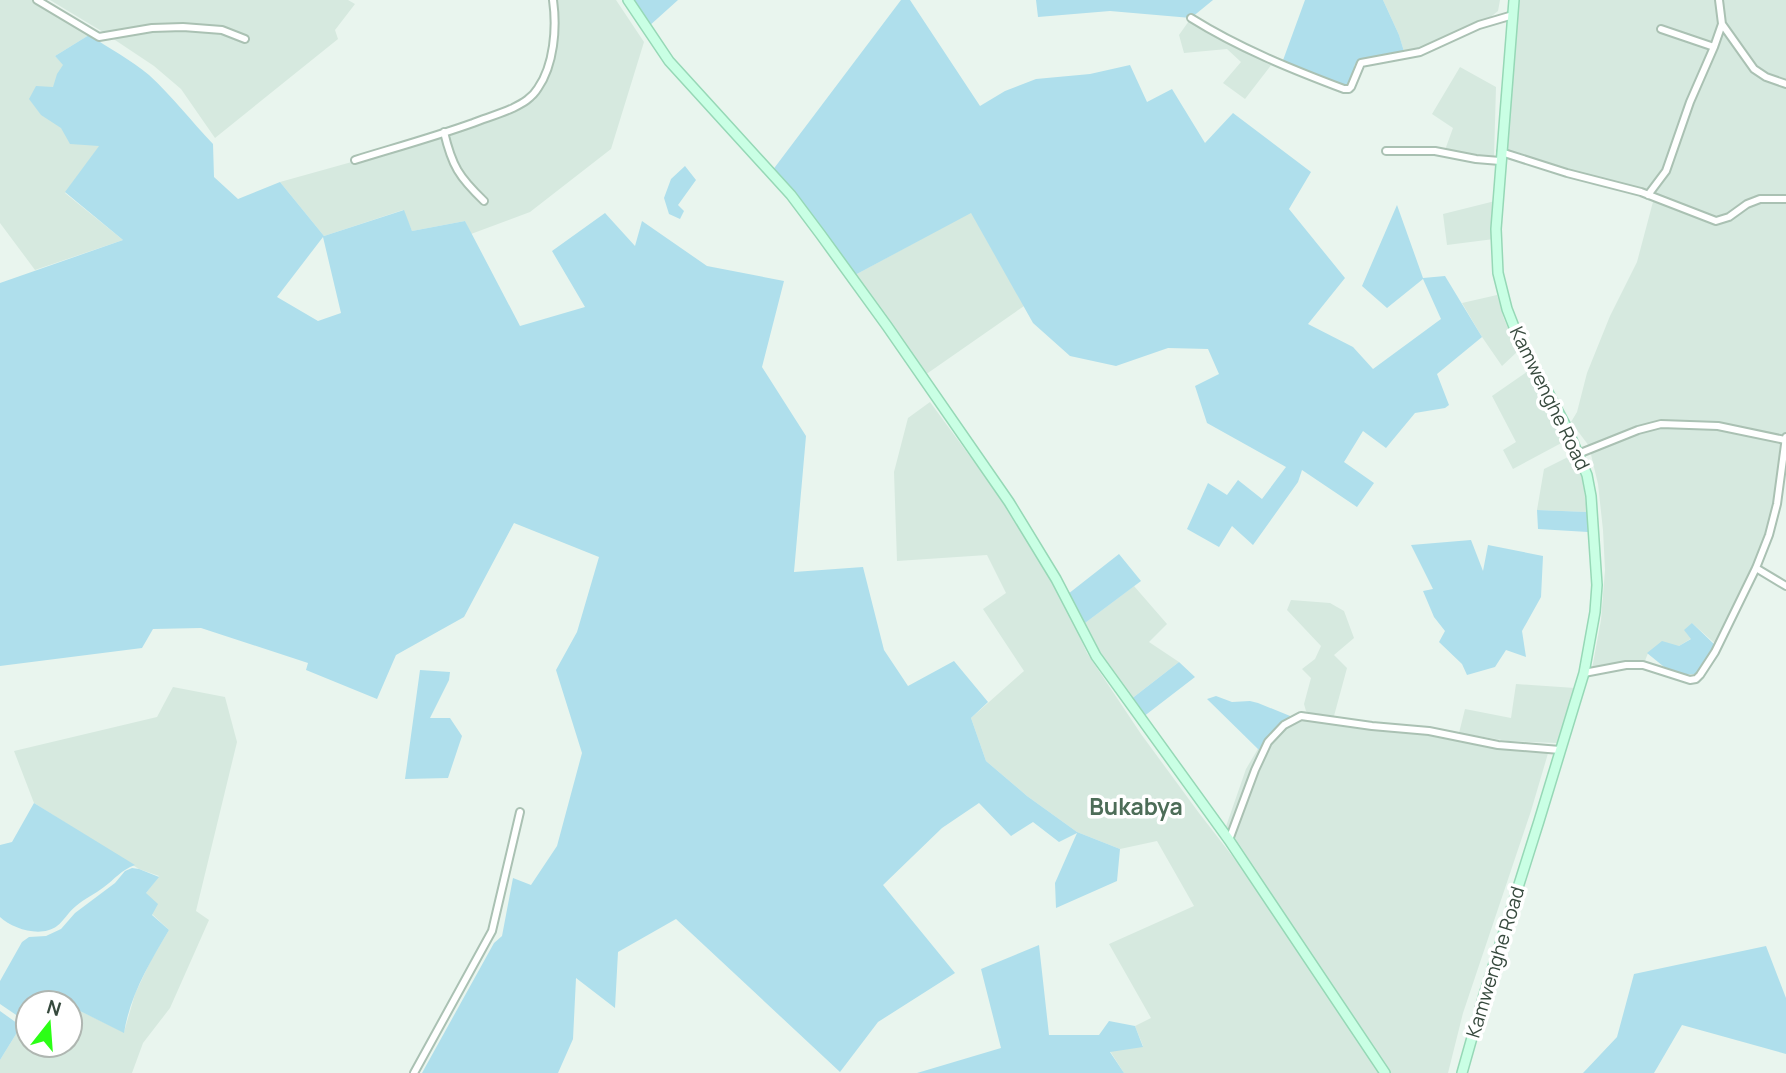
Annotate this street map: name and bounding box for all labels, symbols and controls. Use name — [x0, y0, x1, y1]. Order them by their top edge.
street label: Kamwenghe Road — [1504, 322, 1596, 474]
district label: Bukabya — [1089, 790, 1183, 822]
street label: Kamwenghe Road — [1460, 883, 1530, 1041]
north arrow — [14, 989, 84, 1059]
text: N — [44, 993, 64, 1022]

